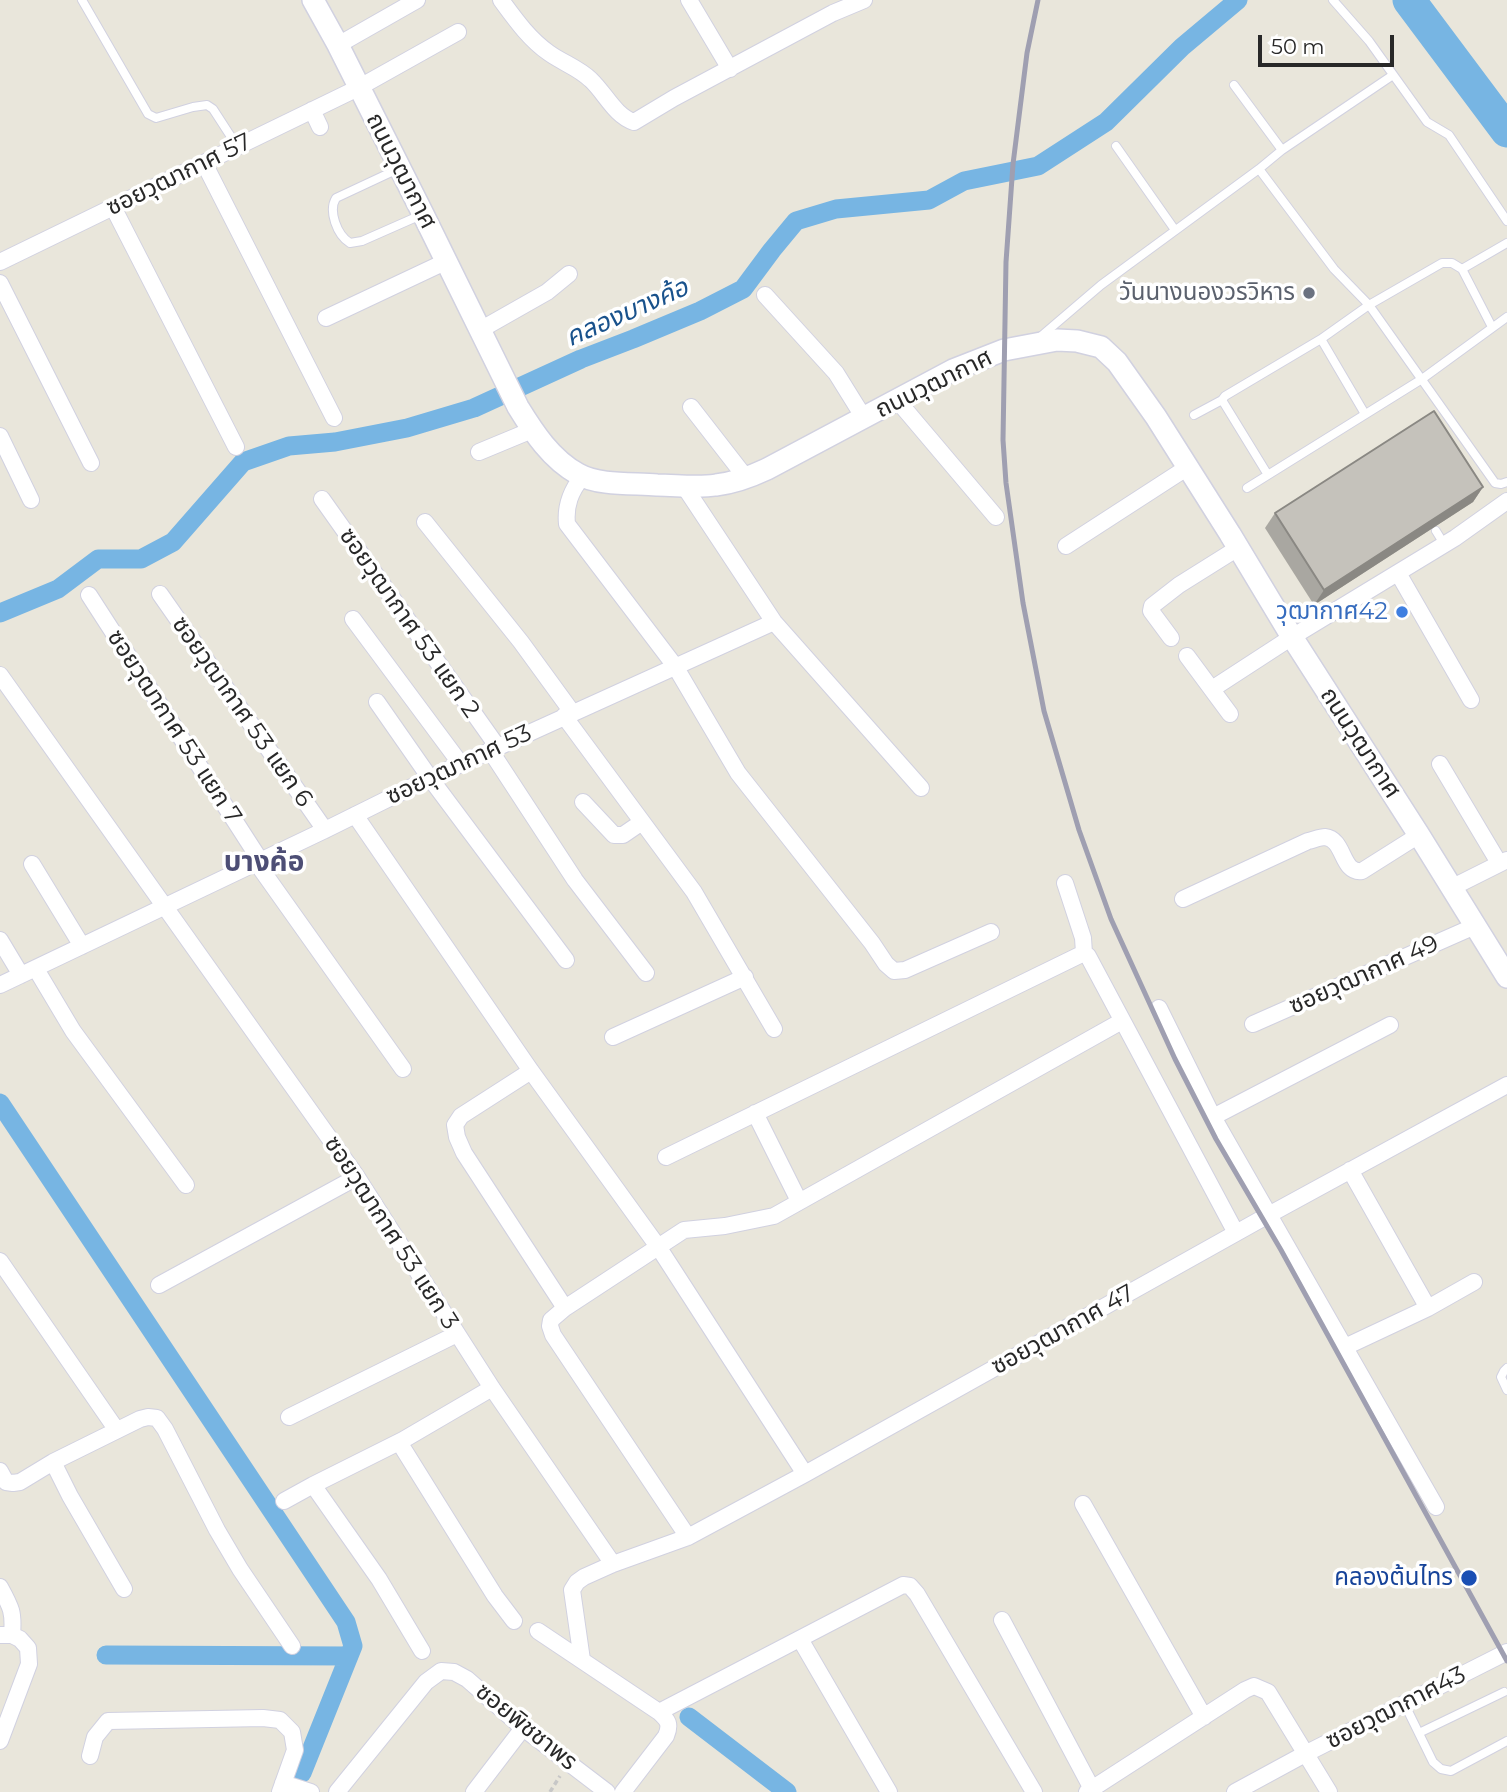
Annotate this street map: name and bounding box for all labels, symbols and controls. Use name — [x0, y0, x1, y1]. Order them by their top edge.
scale bar — [1262, 21, 1398, 65]
text: 50 m — [1271, 34, 1325, 59]
street label: ถนนวุฒากาศ — [359, 108, 443, 234]
street label: ซอยวุฒากาศ 57 — [102, 128, 256, 222]
water label: คลองบางค้อ — [561, 272, 693, 354]
place label: วันนางนองวรวิหาร — [1119, 279, 1295, 307]
marker: วันนางนองวรวิหาร — [1301, 285, 1317, 301]
street label: ถนนวุฒากาศ — [871, 343, 997, 425]
street label: ซอยวุฒากาศ 53 แยก 2 — [333, 523, 485, 723]
place label: วุฒากาศ42 — [1276, 598, 1388, 626]
marker: วุฒากาศ42 — [1394, 604, 1410, 620]
street label: ซอยวุฒากาศ 53 แยก 6 — [165, 611, 319, 813]
street label: ซอยวุฒากาศ 53 แยก 7 — [101, 625, 247, 829]
street label: ถนนวุฒากาศ — [1314, 682, 1406, 804]
street label: ซอยวุฒากาศ 53 — [382, 719, 536, 811]
district label: บางค้อ — [224, 846, 304, 880]
street label: ซอยวุฒากาศ 49 — [1285, 929, 1443, 1021]
street label: ซอยวุฒากาศ 53 แยก 3 — [318, 1131, 464, 1335]
street label: ซอยวุฒากาศ 47 — [987, 1279, 1139, 1381]
place label: คลองต้นไทร — [1334, 1564, 1453, 1592]
marker: คลองต้นไทร — [1459, 1568, 1479, 1588]
street label: ซอยวุฒากาศ43 — [1321, 1660, 1471, 1756]
street label: ซอยพิชชาพร — [469, 1677, 583, 1777]

